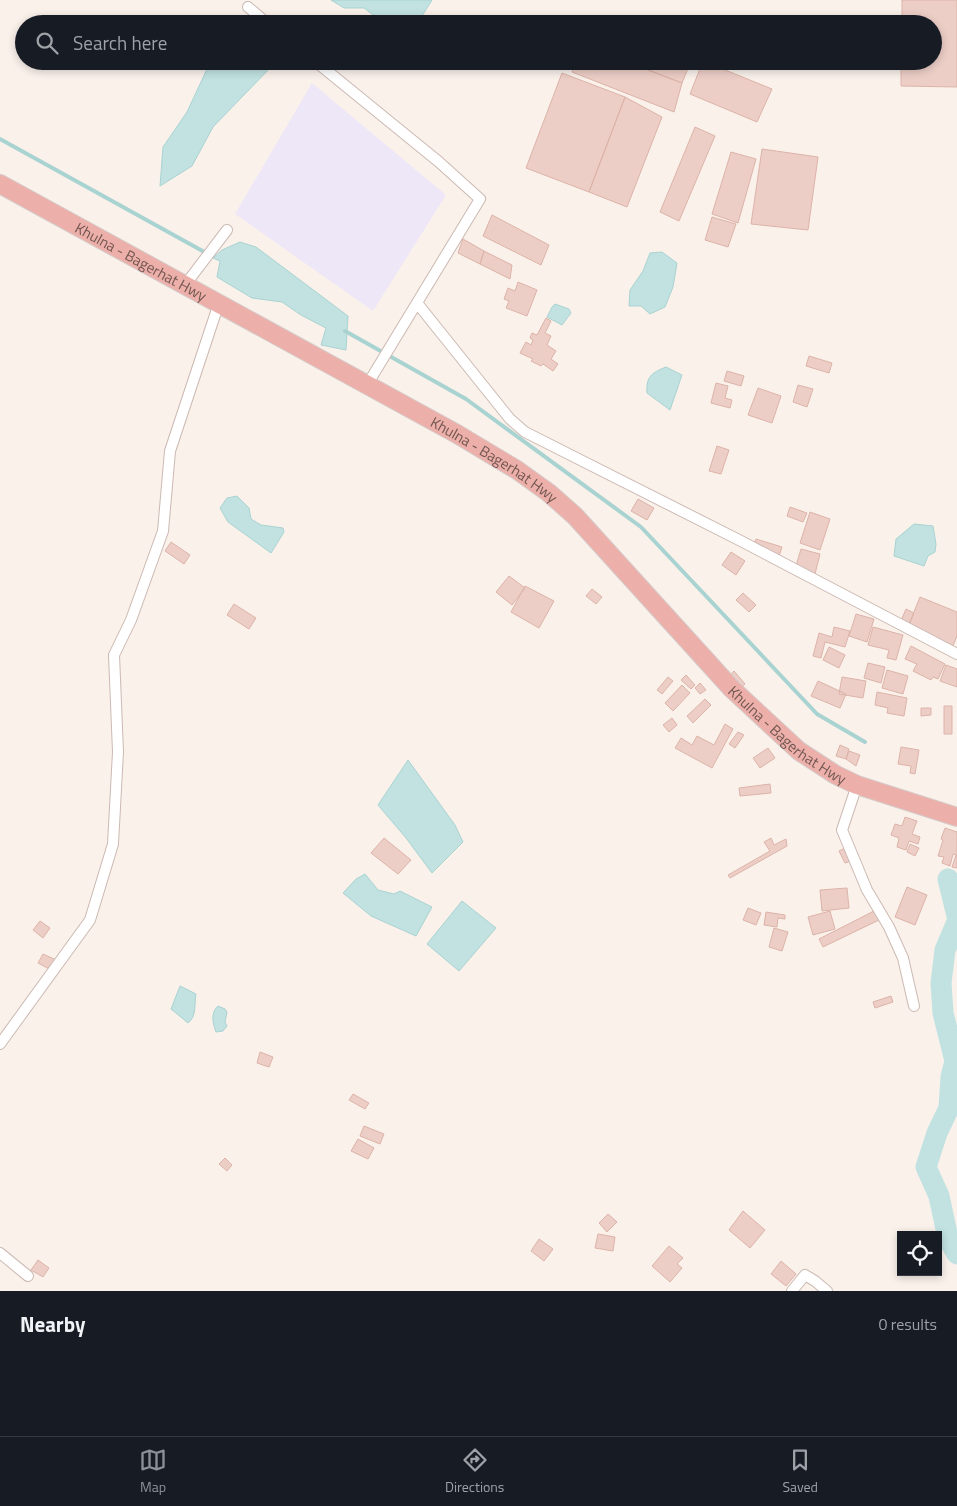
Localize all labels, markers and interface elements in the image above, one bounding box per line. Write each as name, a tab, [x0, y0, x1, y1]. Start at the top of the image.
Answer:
search box	[15, 15, 942, 70]
text: Search here	[73, 28, 167, 57]
icon: search	[33, 29, 61, 57]
street label: Khulna - Bagerhat Hwy	[71, 216, 211, 307]
street label: Khulna - Bagerhat Hwy	[427, 410, 564, 508]
street label: Khulna - Bagerhat Hwy	[723, 680, 850, 790]
map controls	[897, 1231, 942, 1276]
button: locate	[897, 1231, 942, 1276]
text: Nearby	[20, 1308, 85, 1340]
text: 0 results	[878, 1312, 937, 1336]
tab: Map	[139, 1446, 167, 1497]
tab: Directions	[445, 1446, 504, 1497]
tab: Saved	[782, 1446, 818, 1497]

